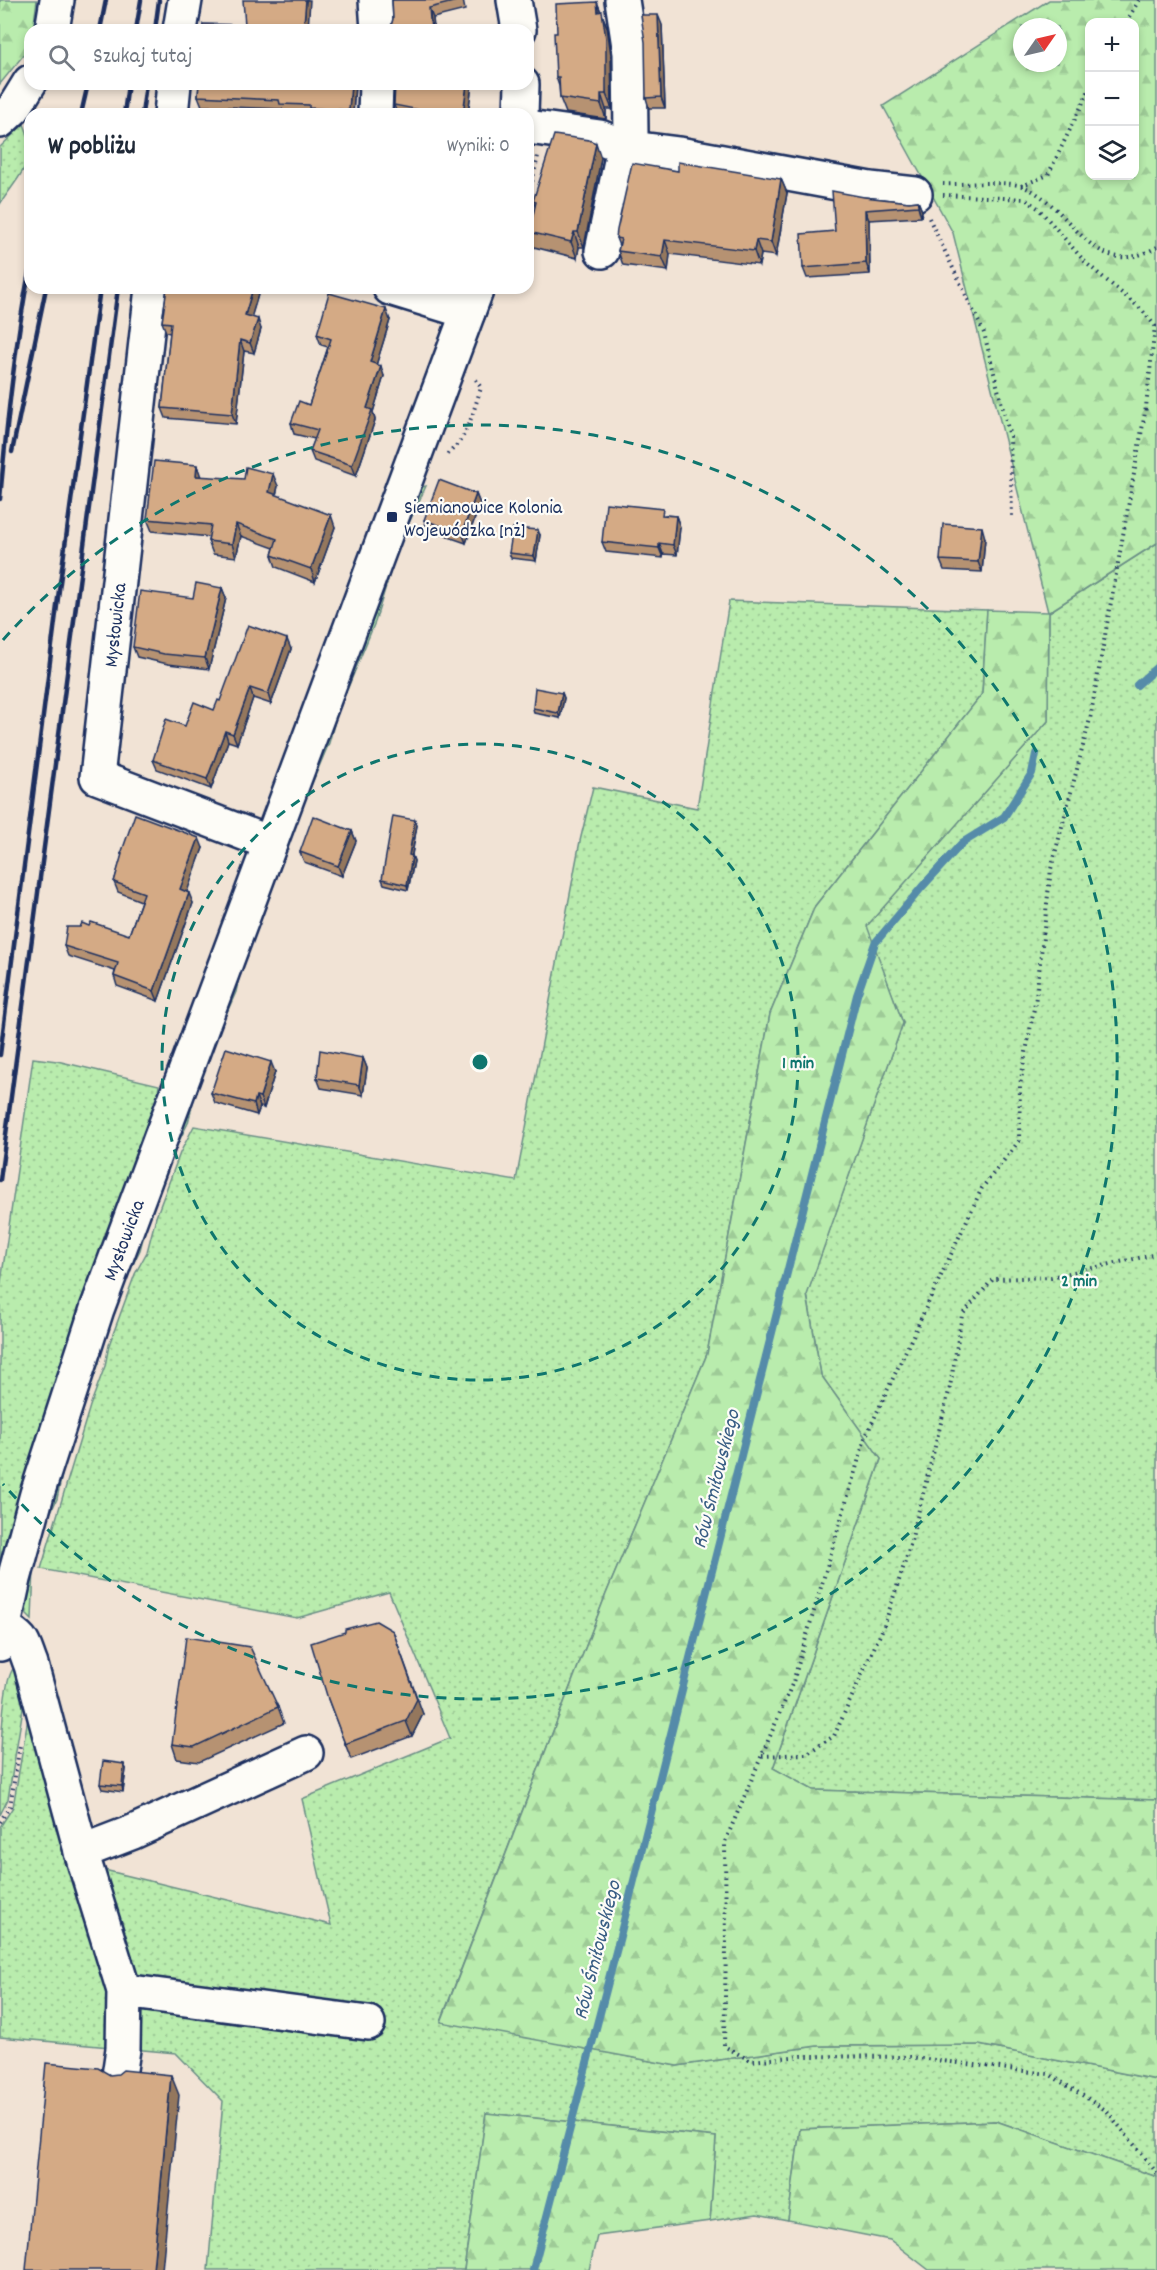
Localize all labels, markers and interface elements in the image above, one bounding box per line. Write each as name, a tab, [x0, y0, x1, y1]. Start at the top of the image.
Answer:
north arrow	[1013, 18, 1067, 72]
map controls	[1085, 18, 1139, 180]
button: +	[1085, 18, 1139, 72]
search box	[24, 24, 534, 90]
icon: search	[45, 41, 78, 74]
text: Szukaj tutaj	[93, 42, 192, 73]
button: −	[1085, 72, 1139, 126]
button: layers	[1085, 126, 1139, 180]
text: W pobliżu	[48, 129, 136, 166]
text: Wyniki: 0	[447, 133, 510, 161]
place label: Siemianowice Kolonia Wojewódzka [nż]	[404, 495, 563, 546]
marker: Siemianowice Kolonia Wojewódzka [nż]	[385, 510, 399, 524]
street label: Mysłowicka	[99, 581, 135, 669]
centre of rings	[470, 1052, 490, 1072]
text: 1 min	[782, 1052, 814, 1077]
street label: Mysłowicka	[98, 1196, 154, 1285]
text: 2 min	[1061, 1270, 1097, 1295]
water label: Rów Śmiłowskiego	[686, 1406, 750, 1552]
water label: Rów Śmiłowskiego	[567, 1877, 631, 2023]

